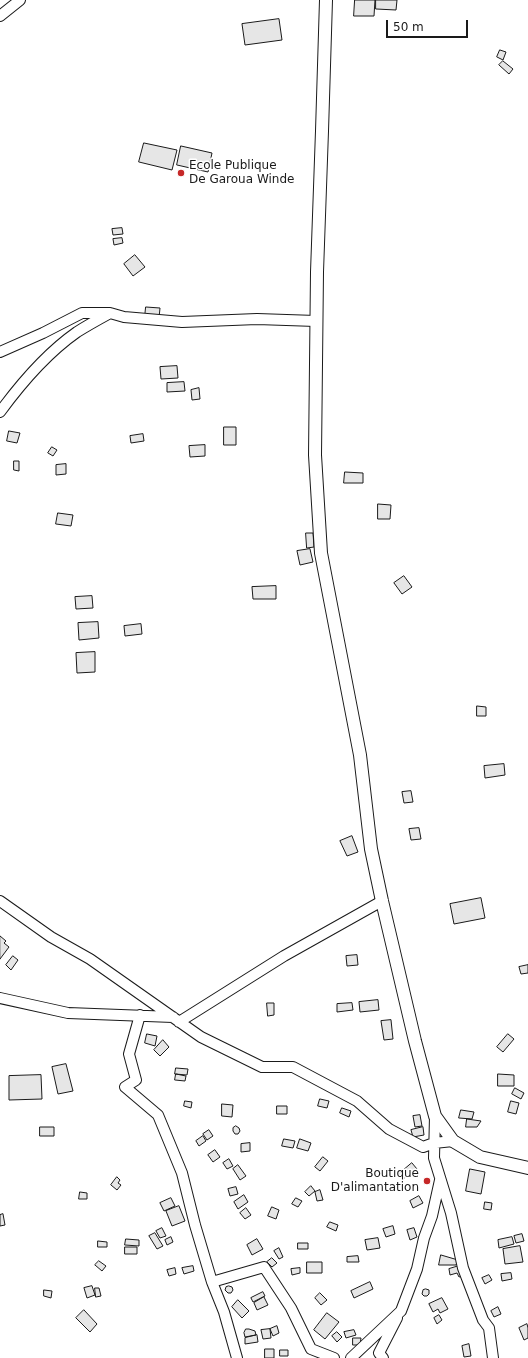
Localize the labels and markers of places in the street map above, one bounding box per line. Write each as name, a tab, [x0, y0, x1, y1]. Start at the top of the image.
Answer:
place label: Ecole Publique De Garoua Winde	[189, 159, 294, 187]
marker: Ecole Publique De Garoua Winde	[176, 168, 186, 178]
place label: Boutique D'alimantation	[331, 1167, 419, 1195]
marker: Boutique D'alimantation	[422, 1176, 432, 1186]

